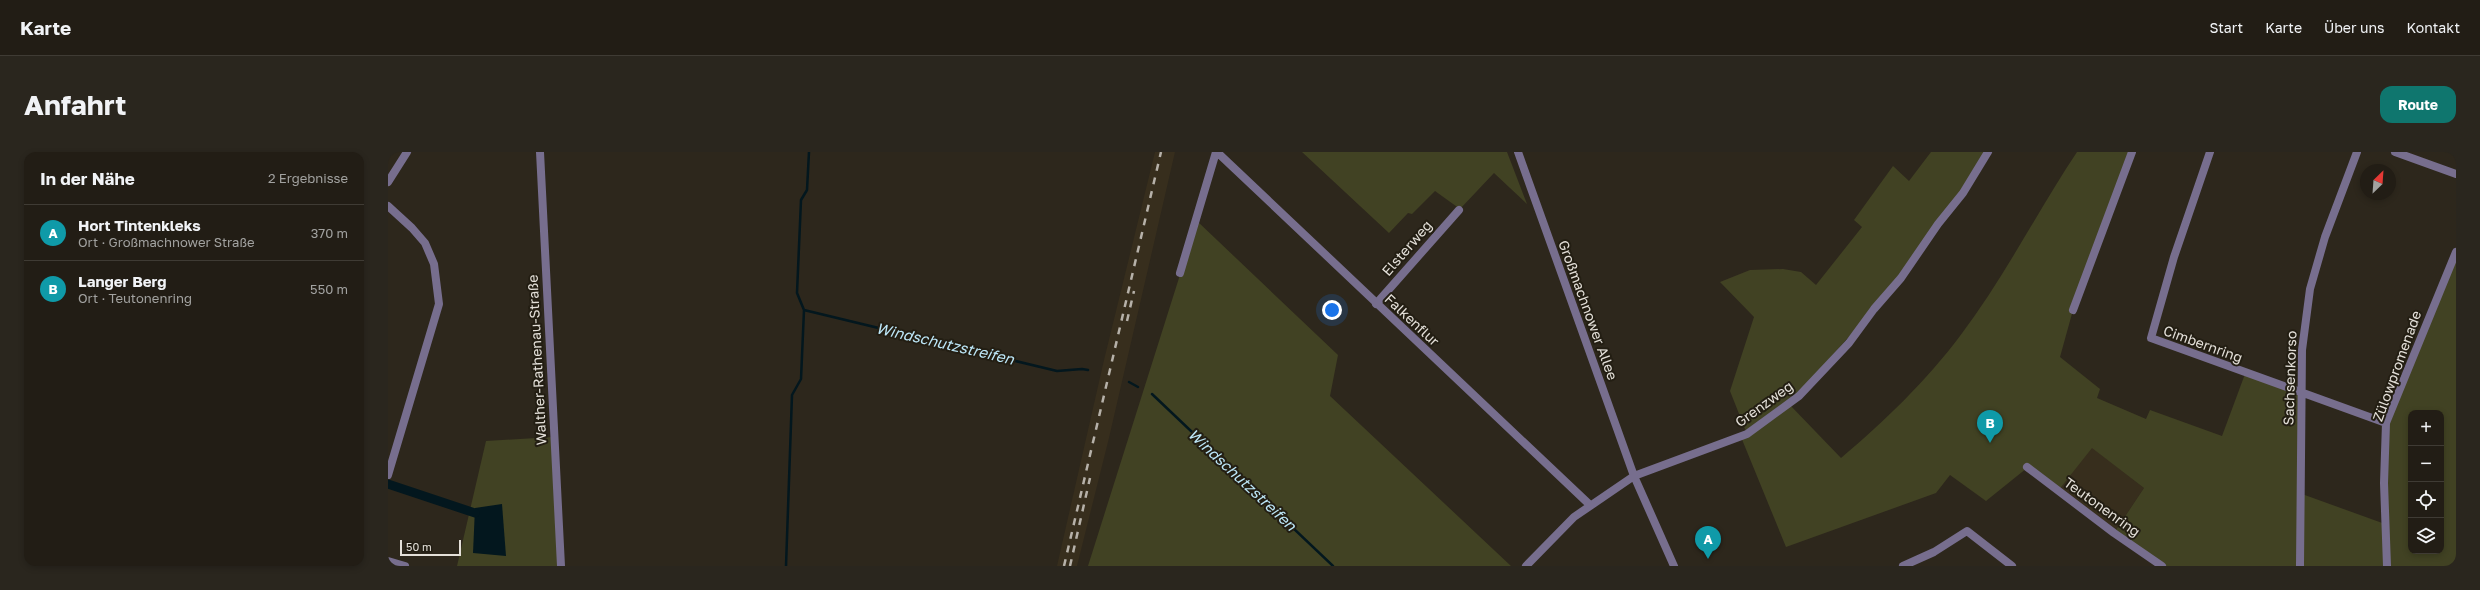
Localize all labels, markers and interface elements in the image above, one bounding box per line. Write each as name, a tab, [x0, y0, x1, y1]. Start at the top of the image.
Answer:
text: Karte	[20, 16, 71, 39]
text: Start	[2210, 19, 2243, 36]
text: Karte	[2265, 19, 2302, 36]
text: Über uns	[2324, 19, 2384, 36]
text: Kontakt	[2406, 19, 2460, 36]
button: Route	[2380, 86, 2456, 123]
text: Anfahrt	[24, 88, 126, 121]
north arrow	[2360, 164, 2396, 200]
text: In der Nähe	[40, 168, 135, 189]
text: 2 Ergebnisse	[268, 170, 348, 186]
text: Hort Tintenkleks	[78, 216, 201, 234]
street label: Elsterweg	[1378, 216, 1435, 279]
text: A	[48, 225, 58, 241]
text: 370 m	[311, 225, 348, 241]
text: Ort · Großmachnower Straße	[78, 234, 254, 250]
street label: Großmachnower Allee	[1555, 238, 1622, 382]
text: Langer Berg	[78, 272, 166, 290]
street label: Walther-Rathenau-Straße	[524, 274, 549, 446]
text: B	[48, 281, 58, 297]
text: 550 m	[310, 281, 348, 297]
text: Ort · Teutonenring	[78, 290, 192, 306]
street label: Falkenflur	[1382, 290, 1444, 350]
your location	[1322, 300, 1342, 320]
street label: Zülowpromenade	[2369, 308, 2424, 424]
water label: Windschutzstreifen	[875, 318, 1017, 368]
street label: Cimbernring	[2161, 321, 2245, 366]
street label: Sachsenkorso	[2279, 330, 2300, 426]
street label: Grenzweg	[1732, 377, 1796, 430]
pin: B	[1977, 410, 2003, 443]
map controls	[2408, 410, 2444, 554]
button: +	[2408, 410, 2444, 446]
water label: Windschutzstreifen	[1185, 425, 1301, 534]
button: −	[2408, 446, 2444, 482]
street label: Teutonenring	[2061, 473, 2144, 540]
button: locate	[2408, 482, 2444, 518]
button: layers	[2408, 518, 2444, 554]
pin: A	[1695, 526, 1721, 559]
scale bar	[400, 538, 461, 557]
text: 50 m	[406, 540, 432, 553]

